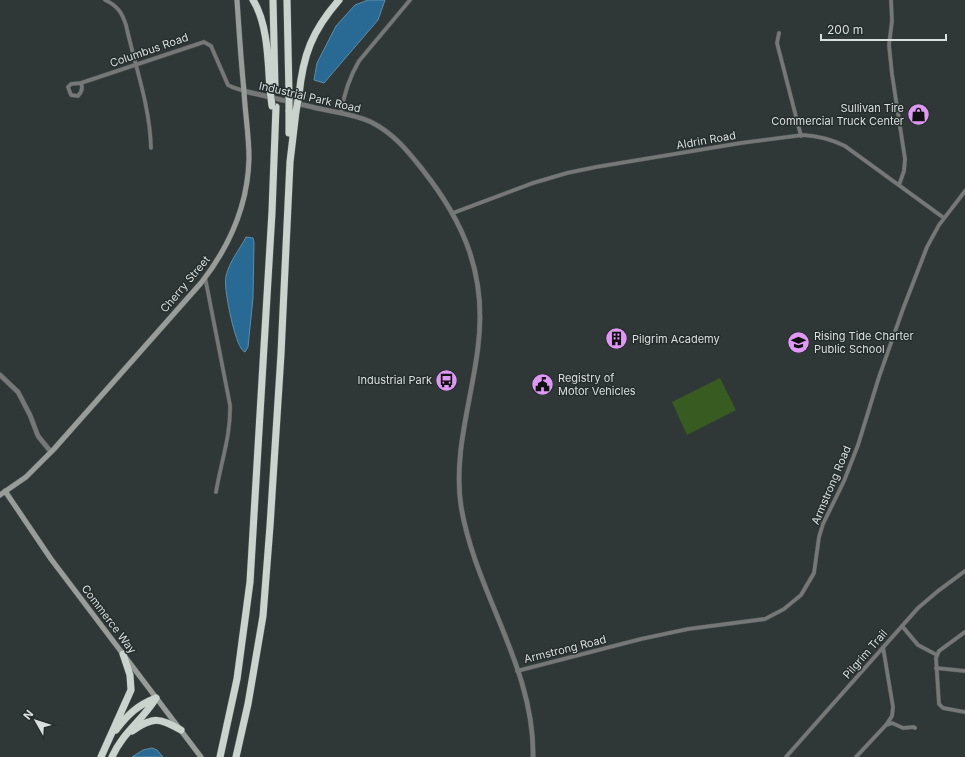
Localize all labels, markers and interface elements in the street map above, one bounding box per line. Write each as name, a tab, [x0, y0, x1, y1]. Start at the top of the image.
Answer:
scale bar	[821, 16, 946, 42]
text: 200 m	[827, 22, 863, 37]
street label: Columbus Road	[108, 30, 190, 70]
street label: Industrial Park Road	[258, 78, 362, 116]
place label: Sullivan Tire Commercial Truck Center	[771, 101, 904, 128]
shop icon: Sullivan Tire Commercial Truck Center	[906, 101, 932, 127]
street label: Aldrin Road	[675, 128, 737, 152]
street label: Cherry Street	[157, 252, 213, 315]
building icon: Pilgrim Academy	[603, 326, 629, 352]
school or university icon: Rising Tide Charter Public School	[785, 329, 811, 355]
place label: Rising Tide Charter Public School	[814, 329, 914, 356]
place label: Pilgrim Academy	[632, 332, 720, 346]
bus stop icon: Industrial Park	[434, 367, 460, 393]
public building icon: Registry of Motor Vehicles	[529, 371, 555, 397]
place label: Registry of Motor Vehicles	[558, 371, 636, 398]
place label: Industrial Park	[357, 373, 432, 387]
street label: Armstrong Road	[808, 443, 854, 527]
street label: Commerce Way	[79, 582, 139, 656]
street label: Pilgrim Trail	[840, 626, 890, 682]
street label: Armstrong Road	[522, 632, 608, 666]
north arrow	[16, 701, 56, 741]
text: N	[20, 707, 36, 722]

